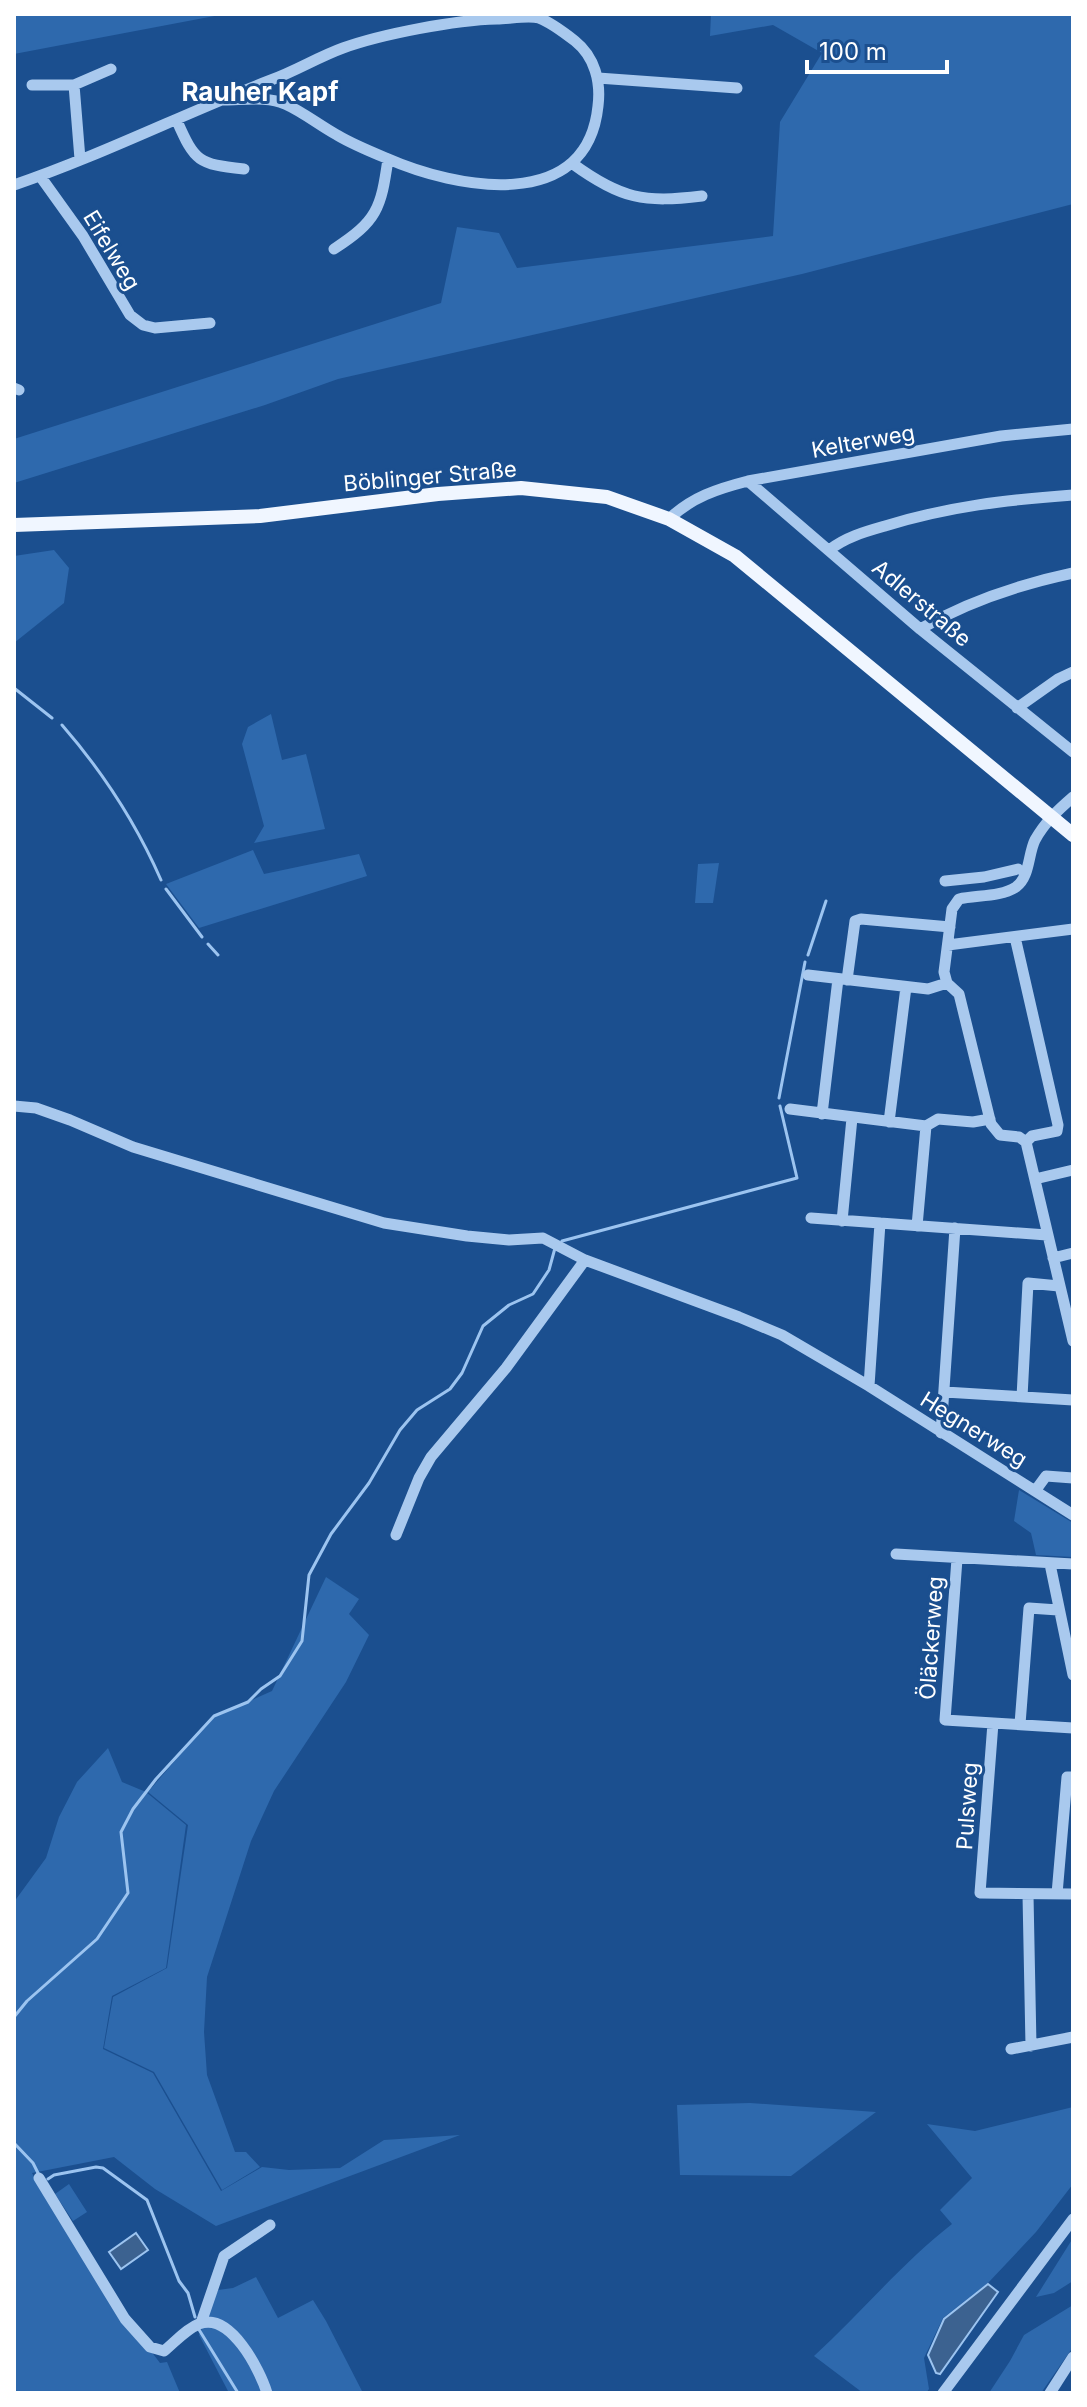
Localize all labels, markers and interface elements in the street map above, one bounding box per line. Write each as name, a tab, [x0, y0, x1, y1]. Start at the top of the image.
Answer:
scale bar	[807, 24, 947, 74]
text: 100 m	[819, 37, 887, 66]
district label: Rauher Kapf	[181, 76, 339, 107]
street label: Eifelweg	[78, 206, 146, 294]
street label: Kelterweg	[809, 419, 917, 463]
street label: Böblinger Straße	[342, 455, 518, 497]
street label: Adlerstraße	[867, 554, 977, 652]
street label: Hegnerweg	[916, 1386, 1032, 1472]
street label: Öläckerweg	[914, 1575, 948, 1701]
street label: Pulsweg	[951, 1761, 983, 1851]

